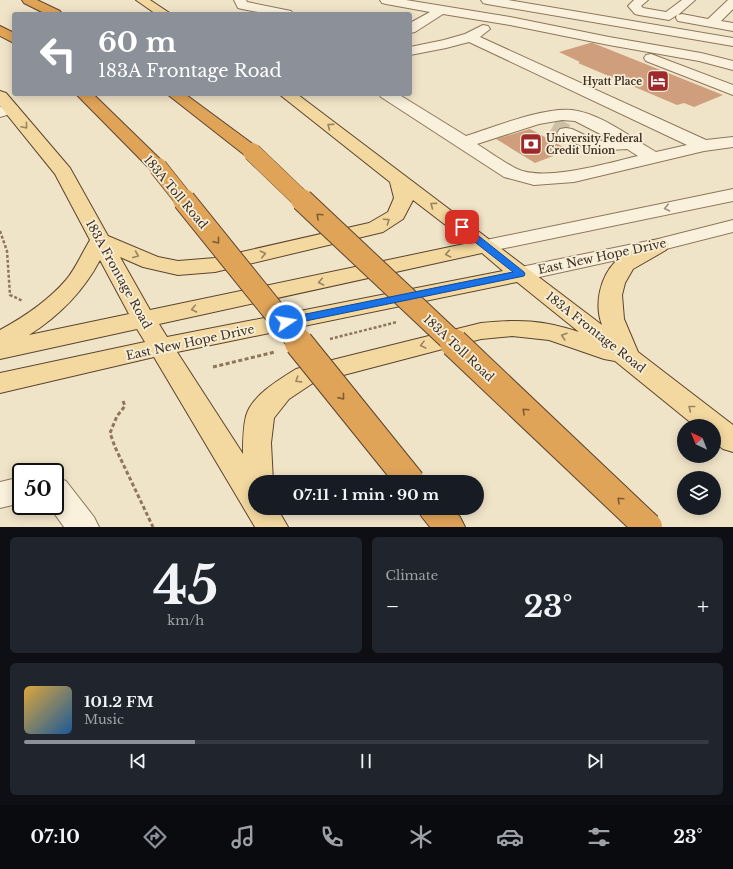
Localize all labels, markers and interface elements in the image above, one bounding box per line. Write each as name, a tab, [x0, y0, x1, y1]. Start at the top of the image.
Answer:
text: 60 m	[98, 25, 176, 60]
icon: left	[32, 28, 84, 80]
text: 183A Frontage Road	[98, 60, 282, 82]
hotel icon: Hyatt Place	[645, 68, 671, 94]
place label: Hyatt Place	[583, 75, 642, 88]
one-way arrow	[20, 121, 27, 129]
one-way arrow	[327, 124, 334, 131]
bank icon: University Federal Credit Union	[518, 131, 544, 157]
place label: University Federal Credit Union	[546, 132, 643, 157]
street label: 183A Toll Road	[141, 152, 211, 232]
one-way arrow	[431, 203, 438, 210]
one-way arrow	[664, 204, 671, 212]
pin	[445, 210, 479, 244]
one-way arrow	[316, 213, 324, 220]
icon: arrive	[451, 216, 473, 238]
street label: 183A Frontage Road	[83, 217, 155, 331]
one-way arrow	[383, 219, 390, 226]
street label: East New Hope Drive	[537, 235, 668, 277]
one-way arrow	[213, 237, 220, 244]
one-way arrow	[445, 250, 451, 258]
one-way arrow	[132, 251, 139, 259]
one-way arrow	[260, 251, 266, 259]
one-way arrow	[318, 277, 324, 285]
street label: 183A Frontage Road	[543, 288, 649, 376]
position arrow	[265, 301, 307, 343]
one-way arrow	[191, 305, 197, 313]
street label: 183A Toll Road	[421, 311, 497, 385]
street label: East New Hope Drive	[125, 321, 256, 363]
one-way arrow	[561, 333, 568, 341]
one-way arrow	[420, 341, 426, 349]
one-way arrow	[295, 375, 302, 383]
one-way arrow	[338, 393, 345, 400]
one-way arrow	[689, 406, 696, 413]
one-way arrow	[522, 408, 530, 416]
north arrow	[677, 419, 721, 463]
map controls	[677, 419, 721, 515]
speed limit sign: 50	[12, 463, 64, 515]
button: layers	[677, 471, 721, 515]
text: 07:11 · 1 min · 90 m	[293, 485, 439, 504]
one-way arrow	[617, 497, 625, 505]
text: 45	[153, 554, 218, 618]
text: Climate	[386, 567, 438, 584]
text: 23°	[524, 588, 573, 625]
text: −	[386, 593, 399, 620]
text: +	[697, 593, 709, 620]
text: km/h	[167, 612, 204, 629]
text: 101.2 FM	[84, 692, 154, 711]
text: Music	[84, 711, 124, 728]
icon: previous	[127, 750, 149, 772]
icon: pause	[355, 750, 377, 772]
icon: next	[584, 750, 606, 772]
icon: directions	[141, 823, 169, 851]
icon: music	[229, 823, 257, 851]
icon: phone	[318, 823, 346, 851]
icon: climate	[407, 823, 435, 851]
icon: car	[496, 823, 524, 851]
icon: filters	[585, 823, 613, 851]
text: 07:10	[30, 826, 80, 848]
text: 23°	[673, 826, 703, 848]

